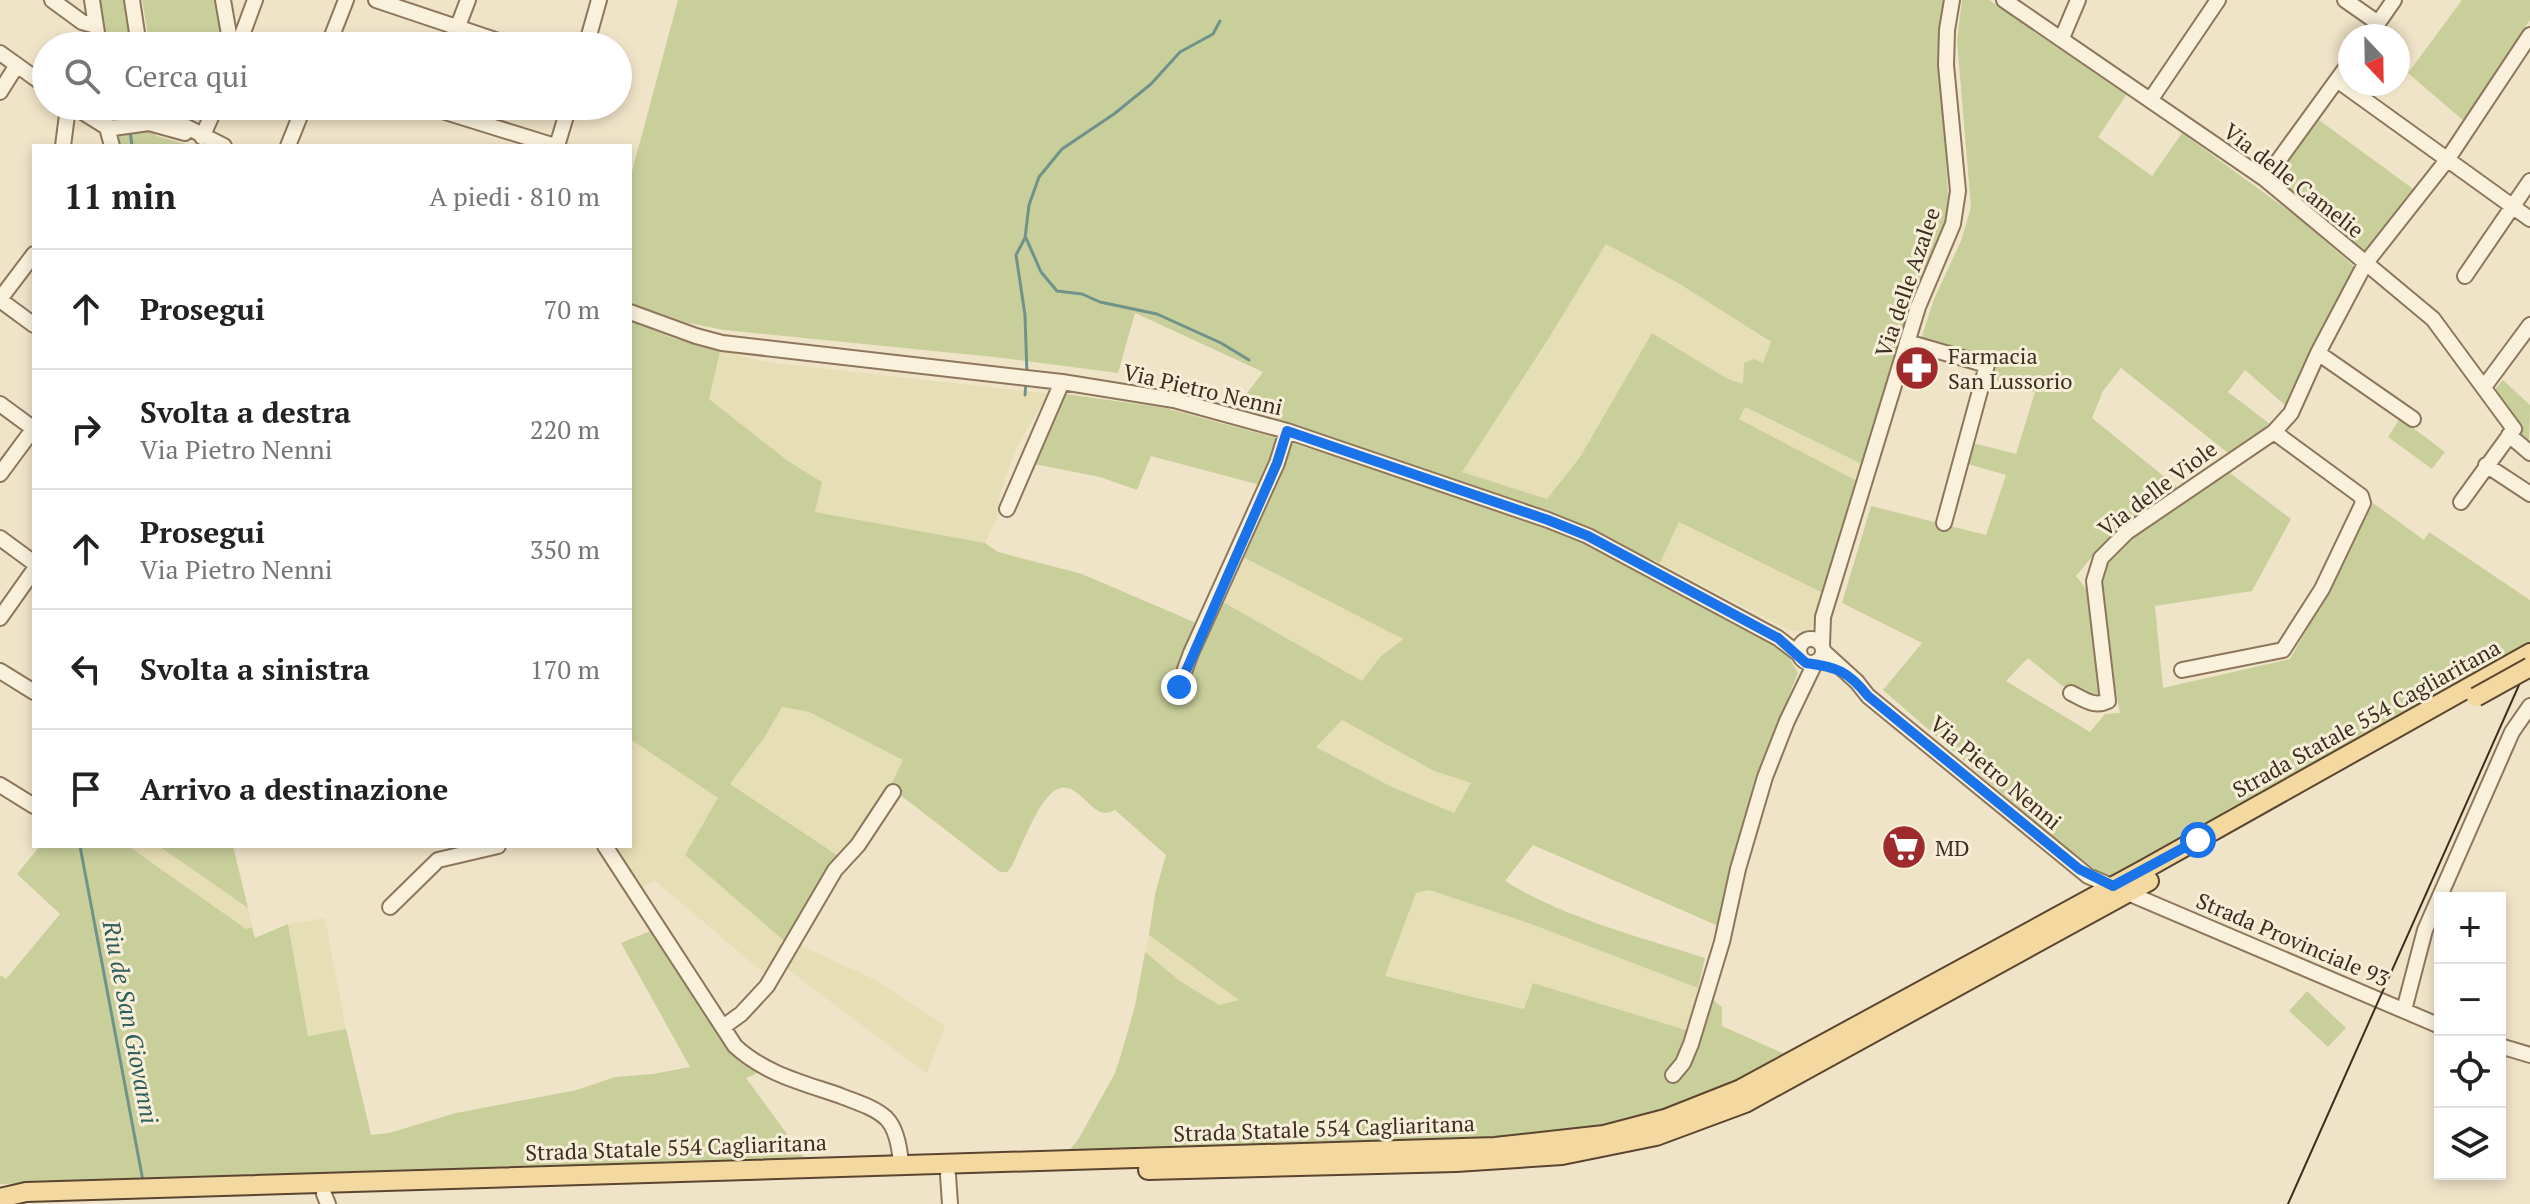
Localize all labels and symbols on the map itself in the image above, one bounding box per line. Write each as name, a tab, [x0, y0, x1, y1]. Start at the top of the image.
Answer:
north arrow	[2338, 24, 2410, 96]
street label: Via delle Camelie	[2218, 116, 2370, 244]
street label: Via delle Azalee	[1868, 203, 1946, 361]
place label: Farmacia San Lussorio	[1948, 341, 2072, 395]
pharmacy icon: Farmacia San Lussorio	[1893, 344, 1941, 392]
street label: Via Pietro Nenni	[1120, 357, 1286, 421]
street label: Via delle Viole	[2092, 434, 2222, 542]
street label: Strada Statale 554 Cagliaritana	[2227, 632, 2505, 804]
route end	[1161, 669, 1197, 705]
street label: Via Pietro Nenni	[1924, 709, 2068, 835]
route start	[2180, 822, 2216, 858]
supermarket icon: MD	[1880, 823, 1928, 871]
place label: MD	[1935, 833, 1970, 862]
street label: Strada Provinciale 93	[2192, 885, 2394, 993]
water label: Riu de San Giovanni	[95, 917, 166, 1127]
street label: Strada Statale 554 Cagliaritana	[1173, 1108, 1475, 1148]
street label: Strada Statale 554 Cagliaritana	[525, 1127, 827, 1167]

